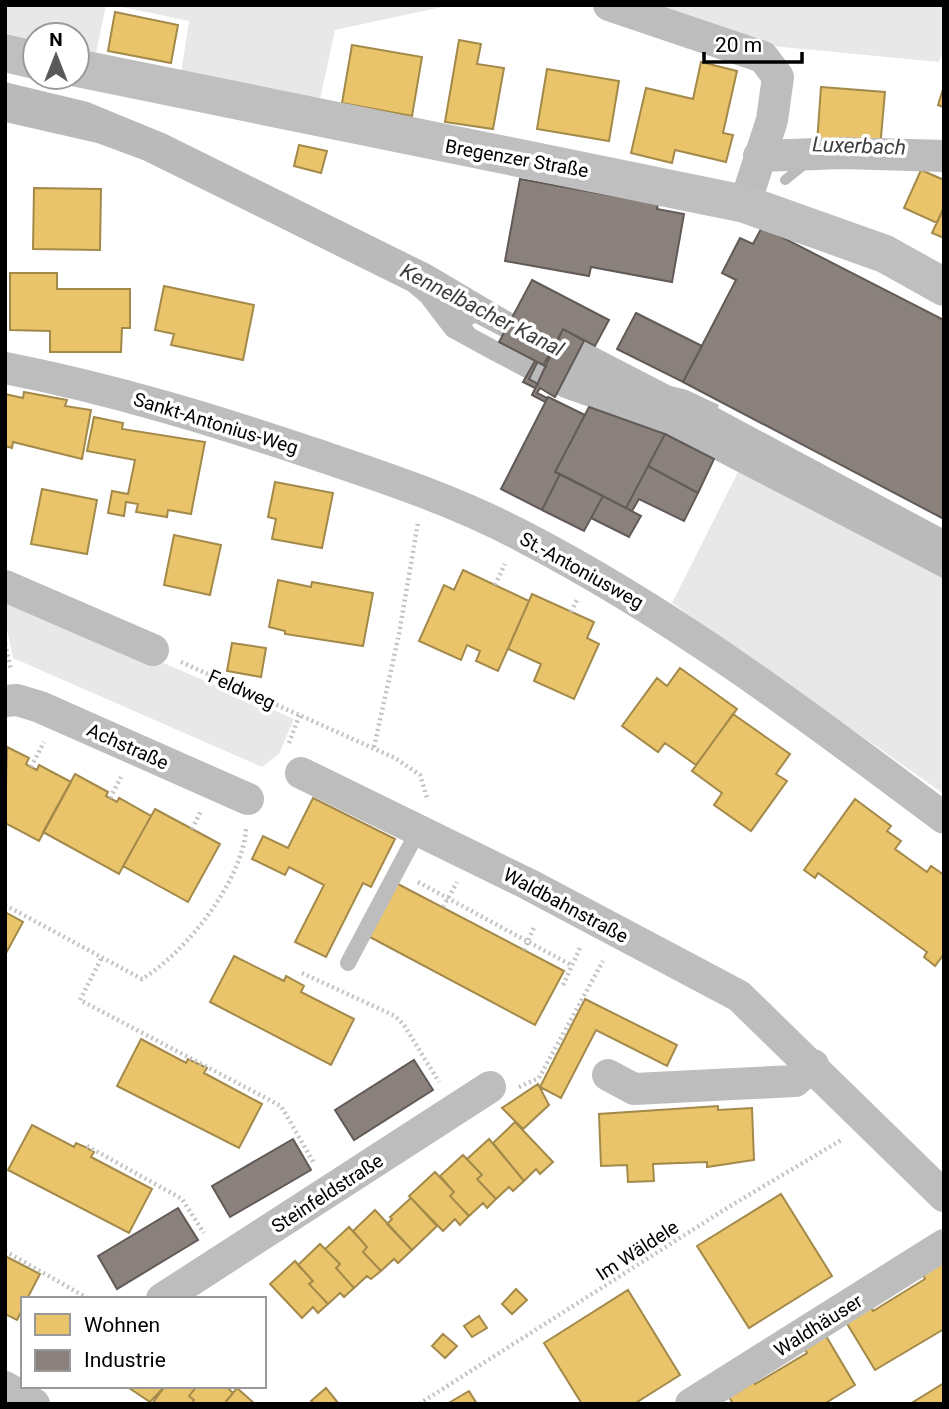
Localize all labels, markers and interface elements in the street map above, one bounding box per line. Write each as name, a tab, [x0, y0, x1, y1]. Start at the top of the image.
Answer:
north arrow	[21, 21, 91, 91]
scale bar	[704, 21, 802, 65]
text: N	[49, 28, 63, 51]
text: 20 m	[715, 33, 762, 57]
water label: Luxerbach	[812, 132, 906, 160]
street label: Bregenzer Straße	[443, 135, 590, 182]
water label: Kennelbacher Kanal	[396, 258, 569, 362]
street label: Sankt-Antonius-Weg	[131, 387, 301, 459]
street label: St.-Antoniusweg	[516, 527, 648, 614]
street label: Feldweg	[205, 665, 279, 714]
street label: Achstraße	[84, 718, 172, 775]
street label: Waldbahnstraße	[499, 863, 632, 948]
street label: Steinfeldstraße	[267, 1149, 387, 1238]
street label: Im Wäldele	[592, 1215, 683, 1286]
street label: Waldhäuser	[770, 1289, 867, 1362]
legend	[21, 1297, 266, 1388]
text: Wohnen	[84, 1313, 160, 1337]
text: Industrie	[84, 1348, 166, 1372]

